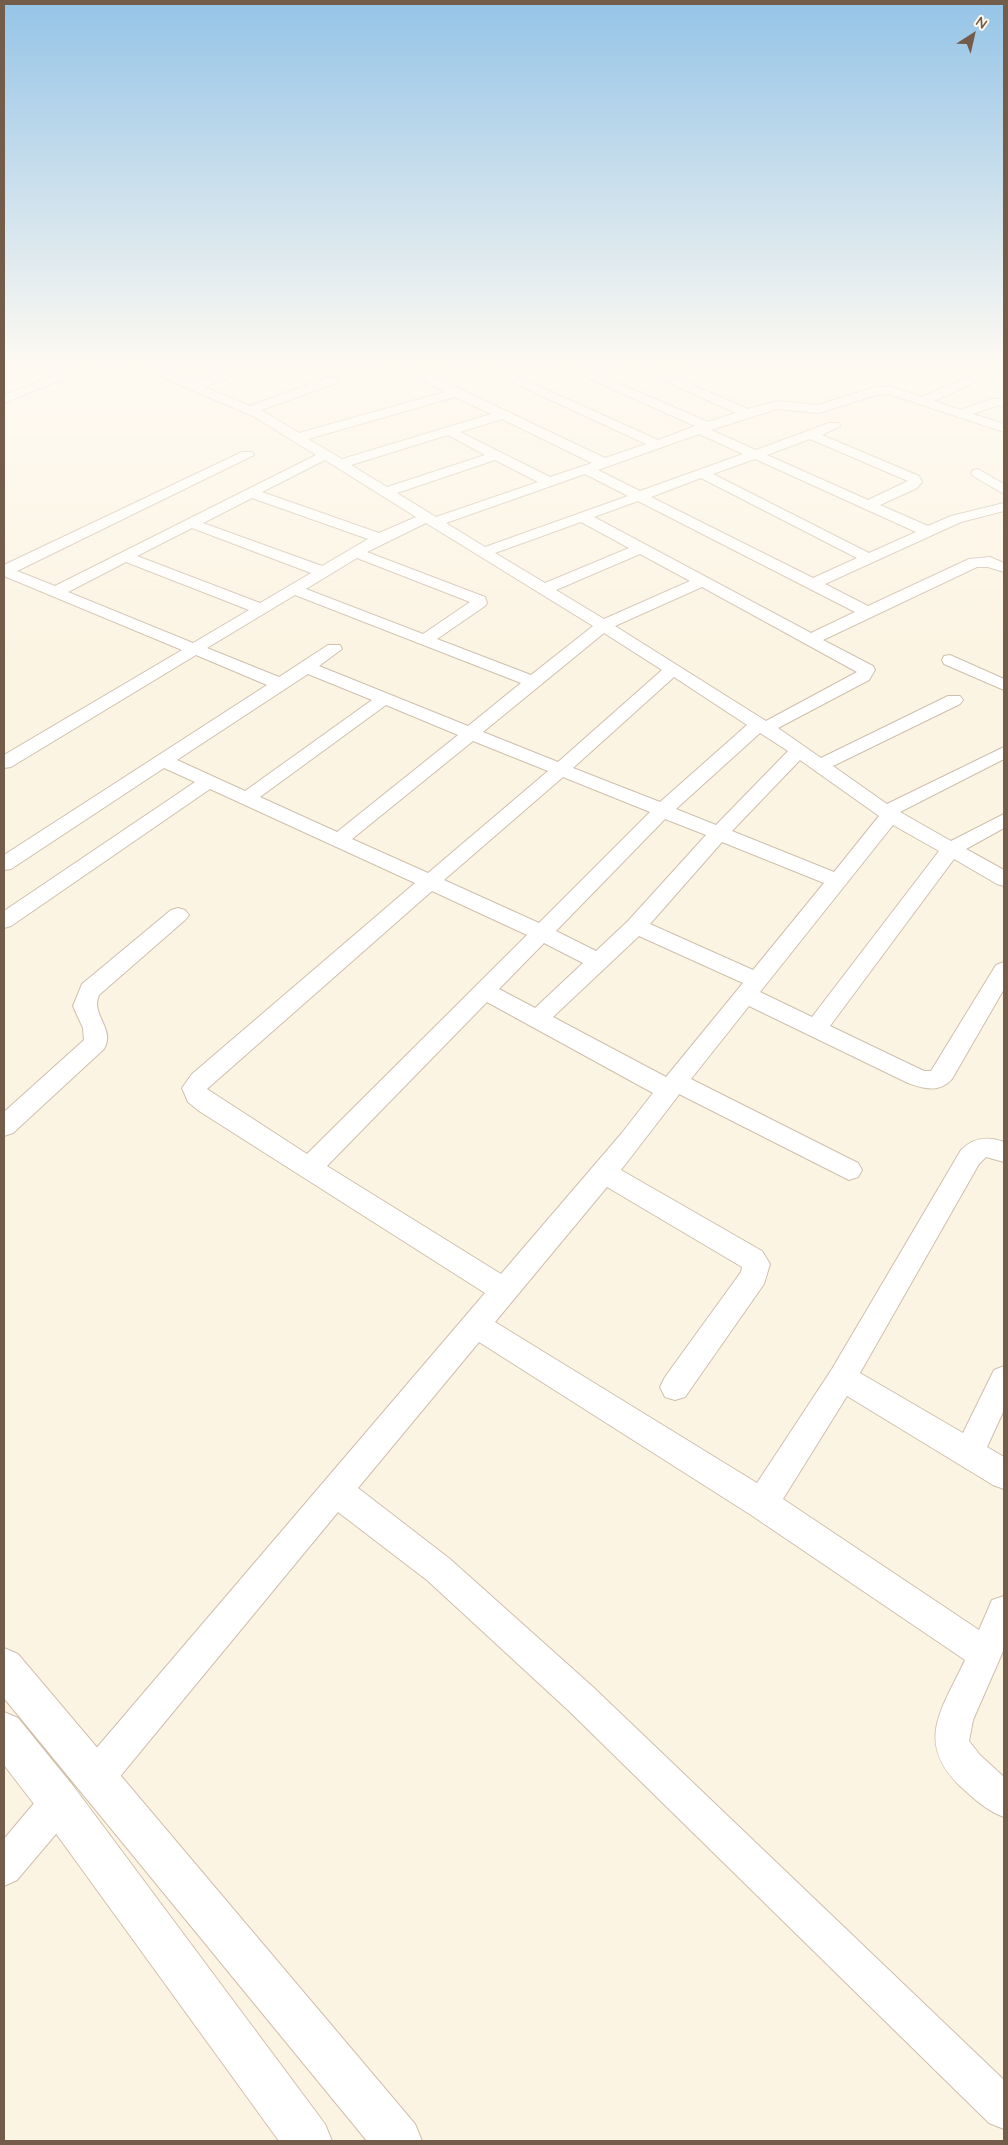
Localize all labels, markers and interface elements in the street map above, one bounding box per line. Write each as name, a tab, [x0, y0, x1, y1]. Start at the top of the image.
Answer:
north arrow	[948, 10, 998, 60]
text: N	[972, 12, 991, 33]

